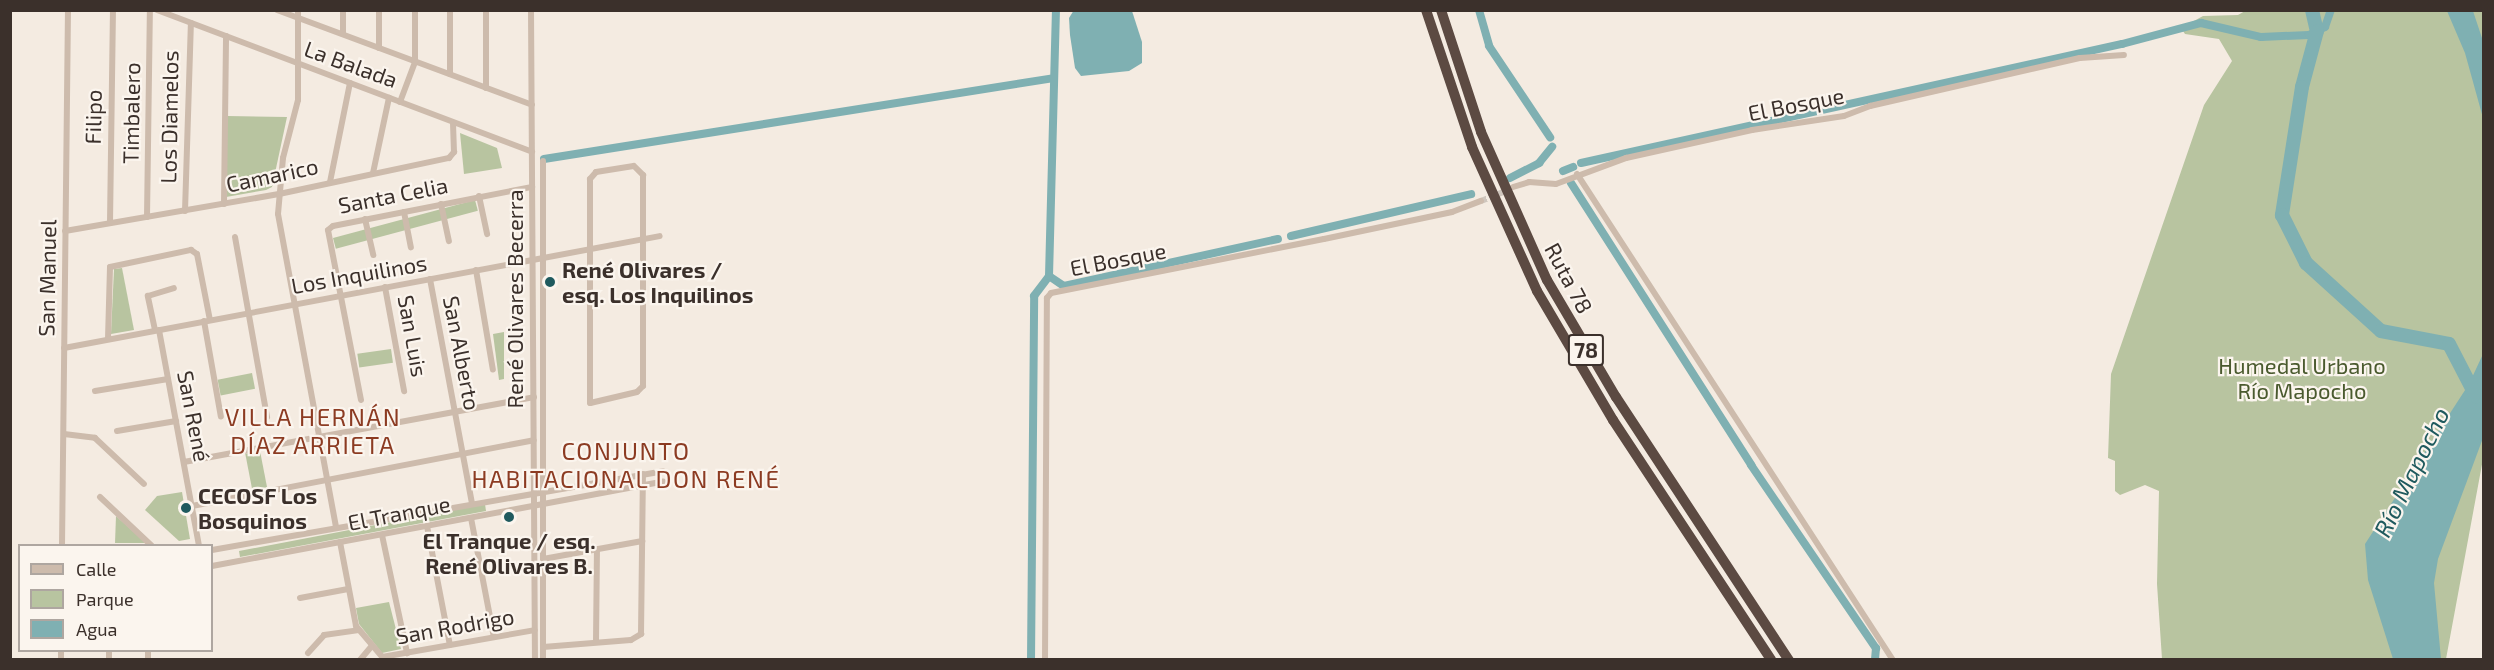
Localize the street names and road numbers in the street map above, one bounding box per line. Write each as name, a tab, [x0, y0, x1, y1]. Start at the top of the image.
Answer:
street label: La Balada	[301, 35, 401, 93]
street label: Los Diamelos	[155, 50, 183, 184]
street label: Timbalero	[117, 62, 145, 164]
street label: El Bosque	[1745, 82, 1847, 126]
street label: Filipo	[79, 89, 107, 145]
street label: Camarico	[224, 152, 320, 198]
street label: Santa Celia	[336, 171, 450, 219]
street label: René Olivares Becerra	[502, 189, 528, 409]
street label: San Manuel	[33, 219, 61, 337]
street label: El Bosque	[1067, 237, 1169, 281]
street label: Ruta 78	[1539, 238, 1599, 318]
street label: Los Inquilinos	[289, 249, 429, 299]
street label: San Luis	[393, 293, 433, 379]
street label: San Alberto	[438, 293, 486, 413]
road number: 78	[1566, 332, 1606, 368]
street label: San René	[172, 368, 216, 464]
street label: El Tranque	[345, 490, 453, 536]
street label: San Rodrigo	[394, 603, 516, 649]

